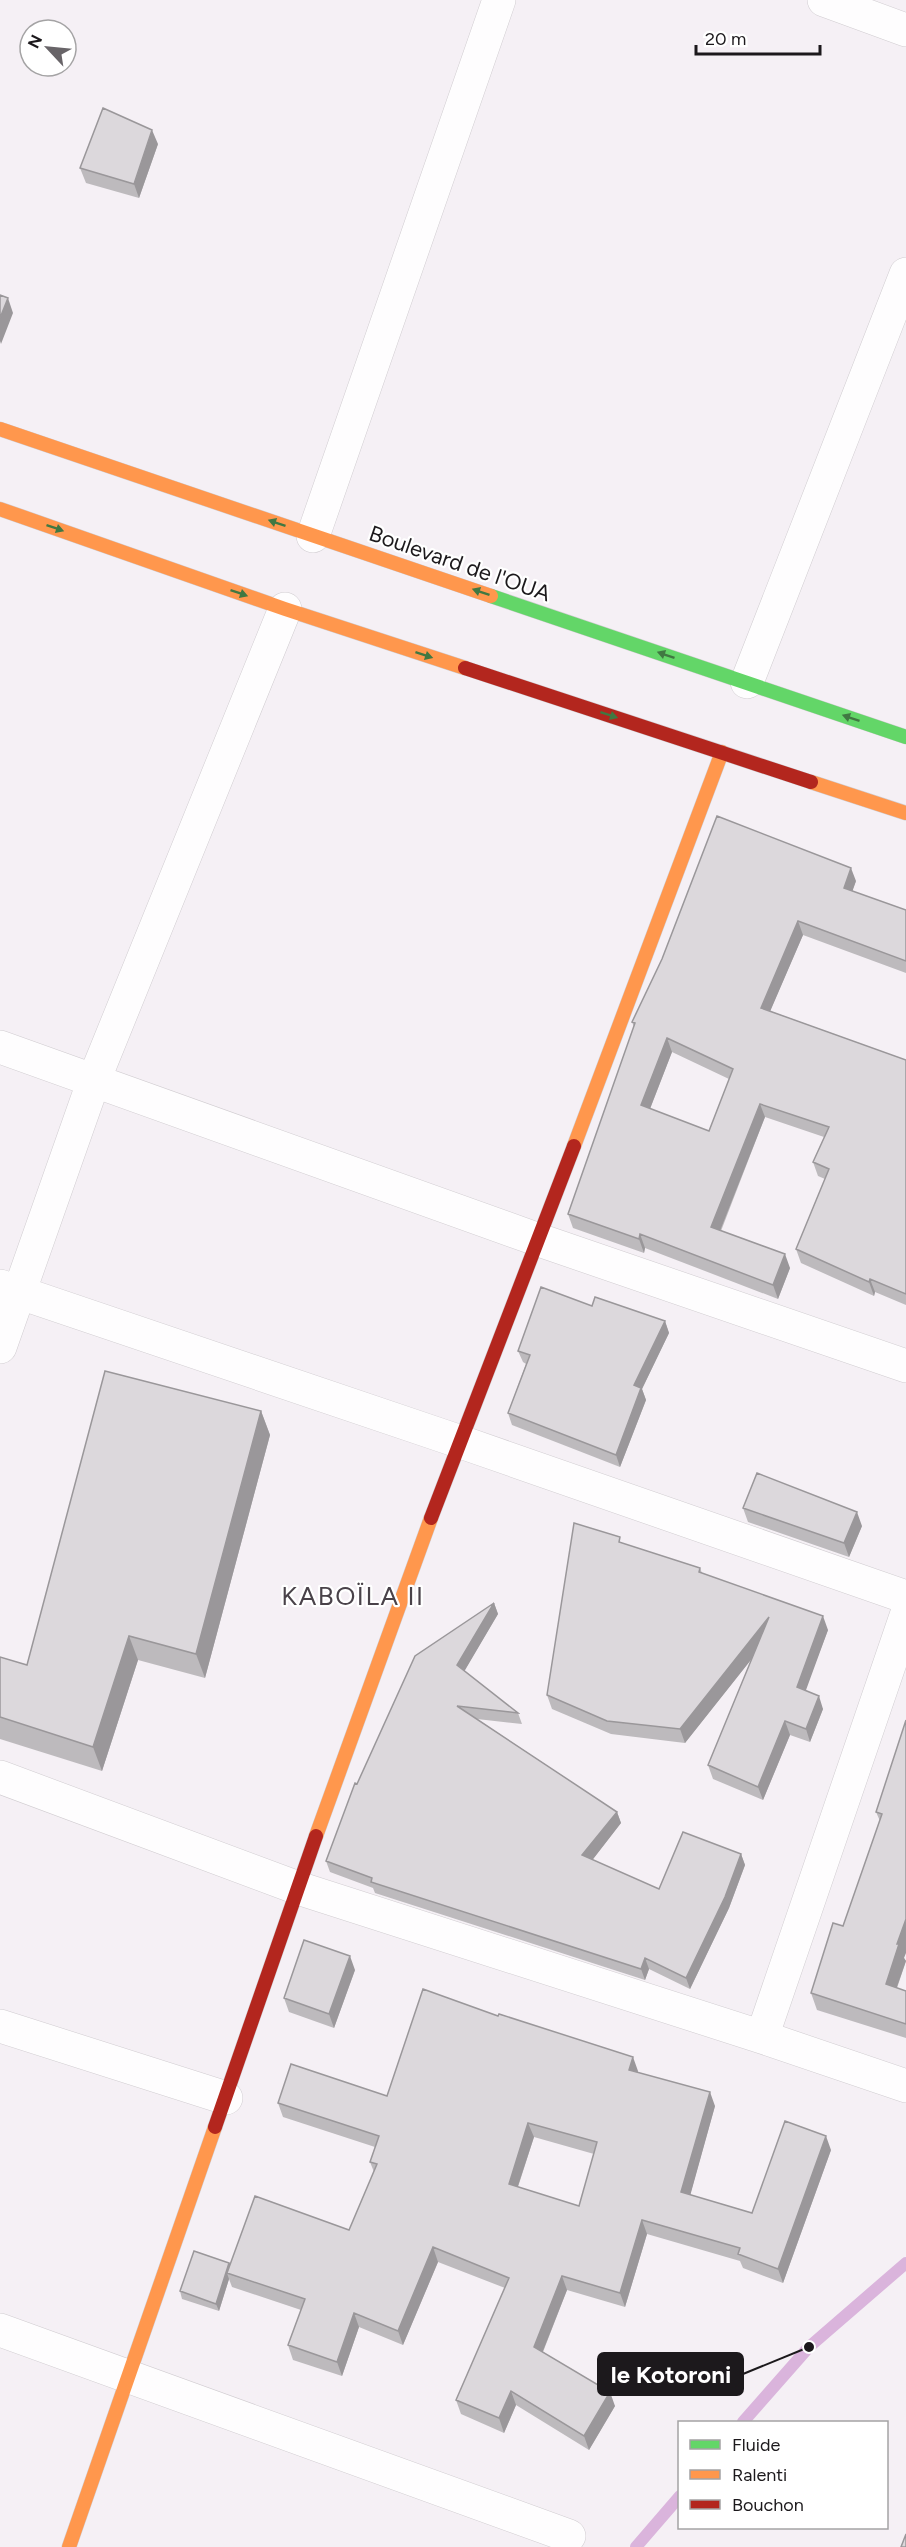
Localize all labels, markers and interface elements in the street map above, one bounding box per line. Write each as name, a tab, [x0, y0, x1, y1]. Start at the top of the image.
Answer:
north arrow	[18, 18, 78, 78]
scale bar	[696, 18, 820, 56]
text: 20 m	[705, 28, 746, 50]
text: N	[24, 32, 46, 51]
one-way arrow	[268, 518, 286, 528]
street label: Boulevard de l'OUA	[365, 520, 554, 607]
one-way arrow	[46, 524, 64, 534]
one-way arrow	[472, 587, 490, 597]
one-way arrow	[230, 588, 248, 598]
one-way arrow	[657, 649, 675, 659]
one-way arrow	[415, 650, 433, 660]
one-way arrow	[600, 711, 618, 721]
one-way arrow	[842, 712, 860, 722]
district label: KABOÏLA II	[281, 1580, 425, 1612]
callout: le Kotoroni	[598, 2353, 743, 2395]
text: le Kotoroni	[611, 2360, 731, 2389]
legend	[678, 2421, 888, 2529]
text: Fluide	[732, 2434, 781, 2456]
text: Ralenti	[732, 2464, 787, 2486]
text: Bouchon	[732, 2494, 804, 2516]

